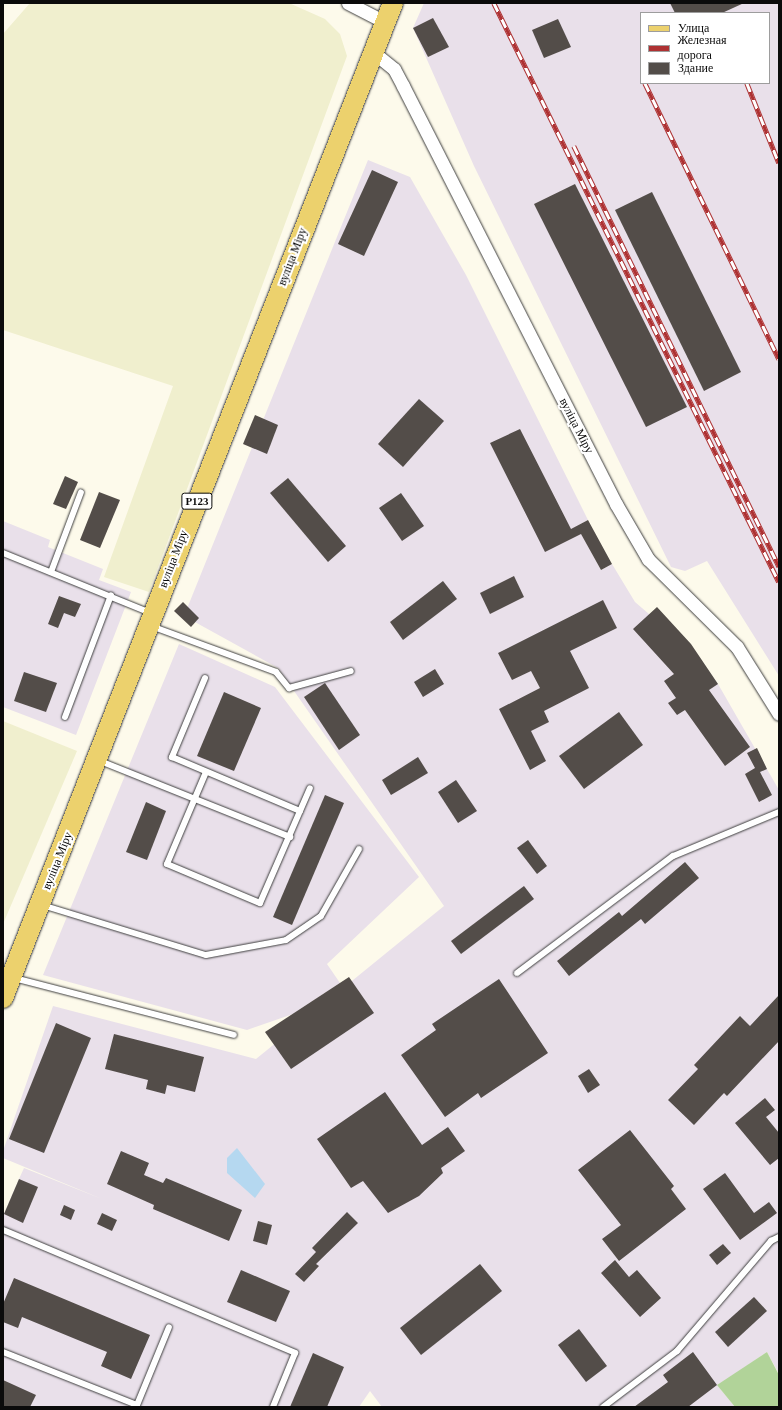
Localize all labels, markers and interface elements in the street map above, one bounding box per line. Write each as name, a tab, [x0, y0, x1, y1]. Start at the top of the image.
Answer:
legend	[640, 12, 770, 84]
text: Улица	[678, 21, 709, 35]
text: Железная дорога	[678, 33, 727, 62]
text: Здание	[678, 61, 713, 75]
street label: вуліца Міру	[275, 226, 311, 288]
street label: вуліца Міру	[556, 396, 596, 456]
road number: Р123	[181, 492, 213, 510]
street label: вуліца Міру	[156, 528, 192, 590]
street label: вуліца Міру	[40, 830, 76, 892]

